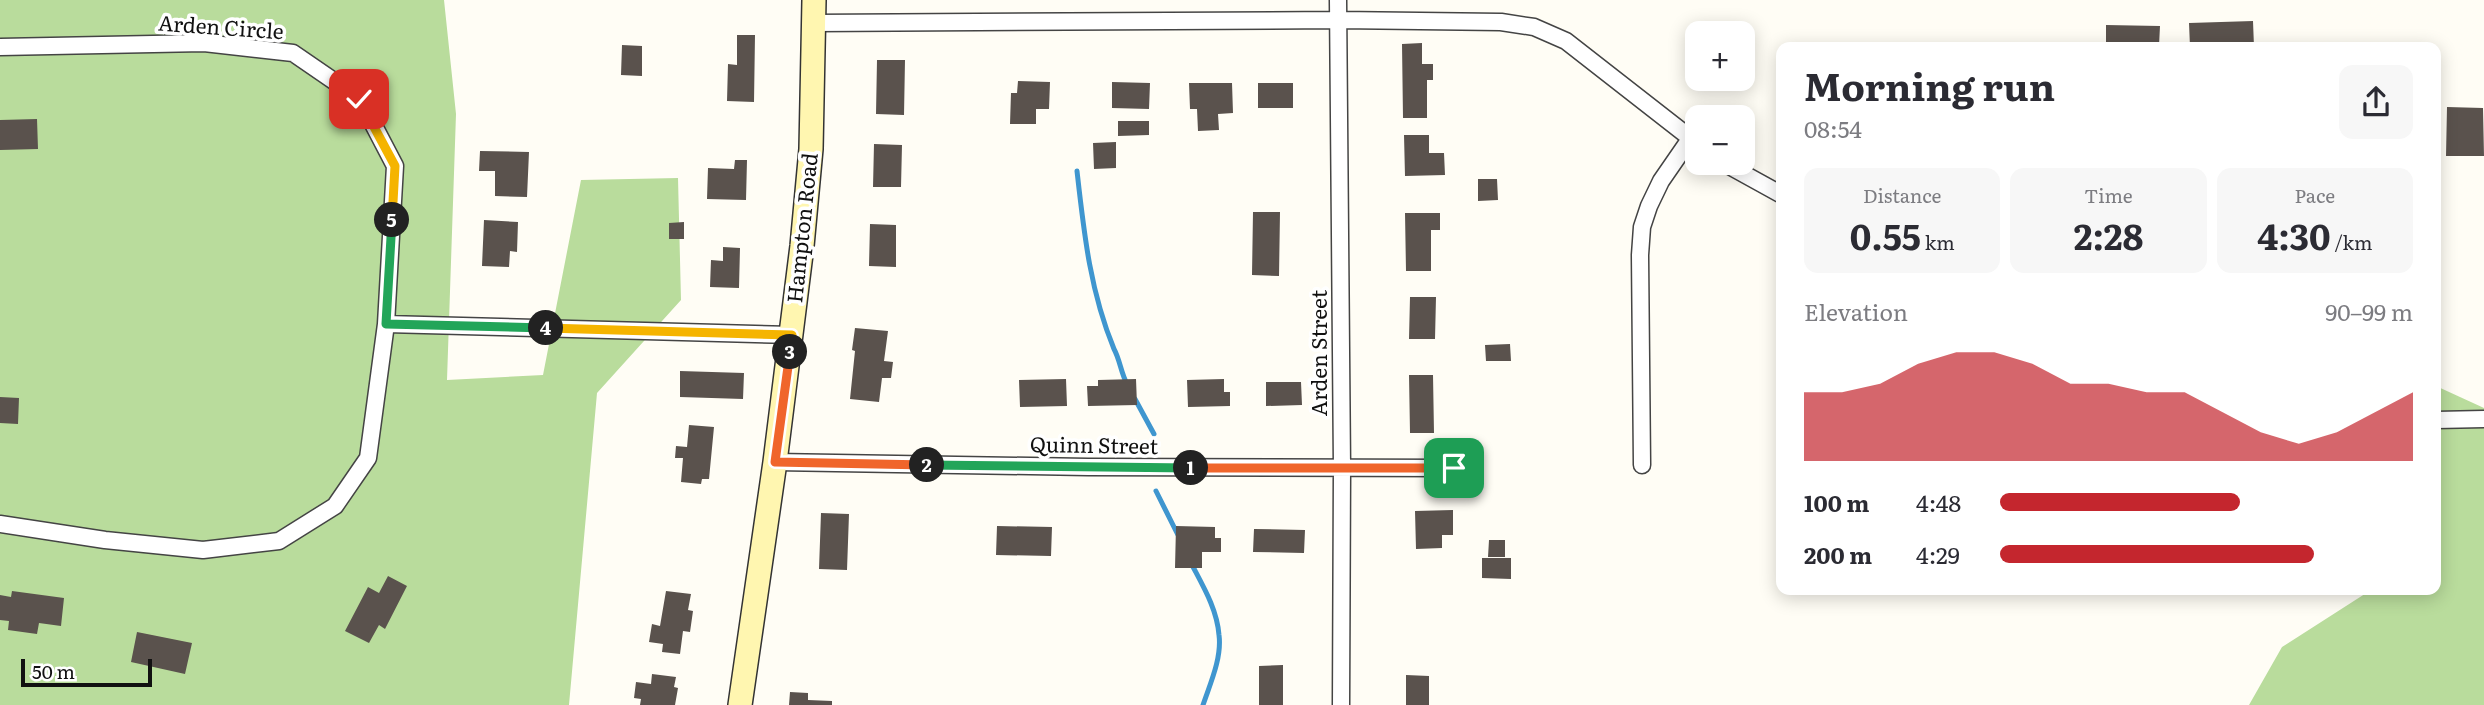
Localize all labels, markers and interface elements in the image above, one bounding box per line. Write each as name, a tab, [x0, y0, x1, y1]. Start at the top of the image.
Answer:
street label: Arden Circle	[157, 6, 285, 45]
map controls	[1685, 21, 1755, 175]
button: +	[1685, 21, 1755, 91]
text: Morning run	[1804, 56, 2055, 113]
button: share	[2339, 65, 2413, 139]
pin	[329, 69, 389, 129]
icon: check	[340, 80, 378, 118]
button: −	[1685, 105, 1755, 175]
text: 08:54	[1804, 111, 1862, 145]
street label: Hampton Road	[777, 151, 824, 304]
text: Distance	[1863, 181, 1941, 209]
text: Time	[2084, 181, 2133, 209]
text: Pace	[2294, 181, 2335, 209]
pin: 5	[374, 202, 410, 238]
text: 5	[386, 205, 397, 233]
text: 0.55	[1850, 209, 1921, 261]
text: 2:28	[2074, 209, 2143, 261]
text: 4:30	[2257, 209, 2331, 261]
text: km	[1921, 228, 1955, 256]
text: /km	[2331, 228, 2372, 256]
street label: Arden Street	[1302, 289, 1333, 416]
text: Elevation	[1804, 294, 1908, 328]
text: 90–99 m	[2325, 294, 2413, 328]
pin: 4	[528, 310, 564, 346]
text: 4	[540, 313, 551, 341]
pin: 3	[772, 334, 808, 370]
text: 3	[784, 337, 795, 365]
street label: Quinn Street	[1030, 427, 1159, 460]
pin	[1424, 438, 1484, 498]
pin: 2	[909, 448, 944, 482]
icon: arrive	[1435, 449, 1473, 487]
text: 2	[921, 450, 932, 478]
pin: 1	[1174, 450, 1208, 486]
text: 1	[1187, 453, 1194, 481]
text: 100 m	[1804, 485, 1869, 519]
text: 4:48	[1916, 485, 1961, 519]
text: 200 m	[1804, 537, 1872, 571]
text: 4:29	[1916, 537, 1960, 571]
scale bar	[21, 656, 152, 688]
text: 50 m	[32, 657, 75, 685]

